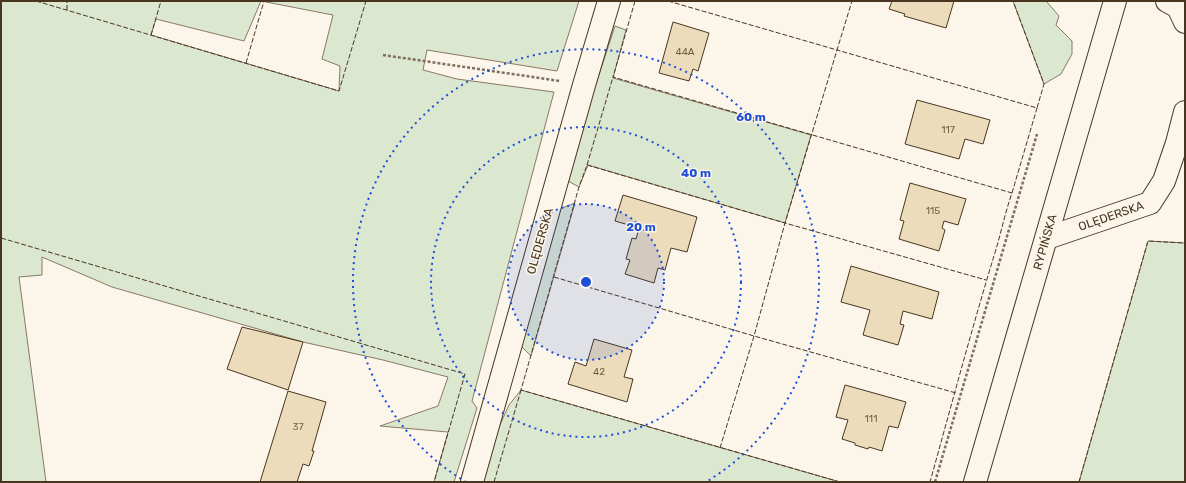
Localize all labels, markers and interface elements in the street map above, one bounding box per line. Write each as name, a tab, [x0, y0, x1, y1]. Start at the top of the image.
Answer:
house number: 44A	[675, 46, 695, 58]
text: 60 m	[736, 110, 766, 124]
house number: 117	[941, 124, 955, 136]
text: 40 m	[681, 166, 711, 180]
street label: OLĘDERSKA	[1076, 198, 1146, 234]
house number: 115	[926, 205, 940, 217]
street label: OLĘDERSKA	[524, 206, 556, 276]
street label: RYPIŃSKA	[1030, 212, 1060, 272]
text: 20 m	[626, 220, 656, 234]
centre of rings	[579, 275, 593, 289]
house number: 42	[593, 366, 605, 378]
house number: 111	[865, 413, 877, 425]
house number: 37	[292, 421, 304, 433]

